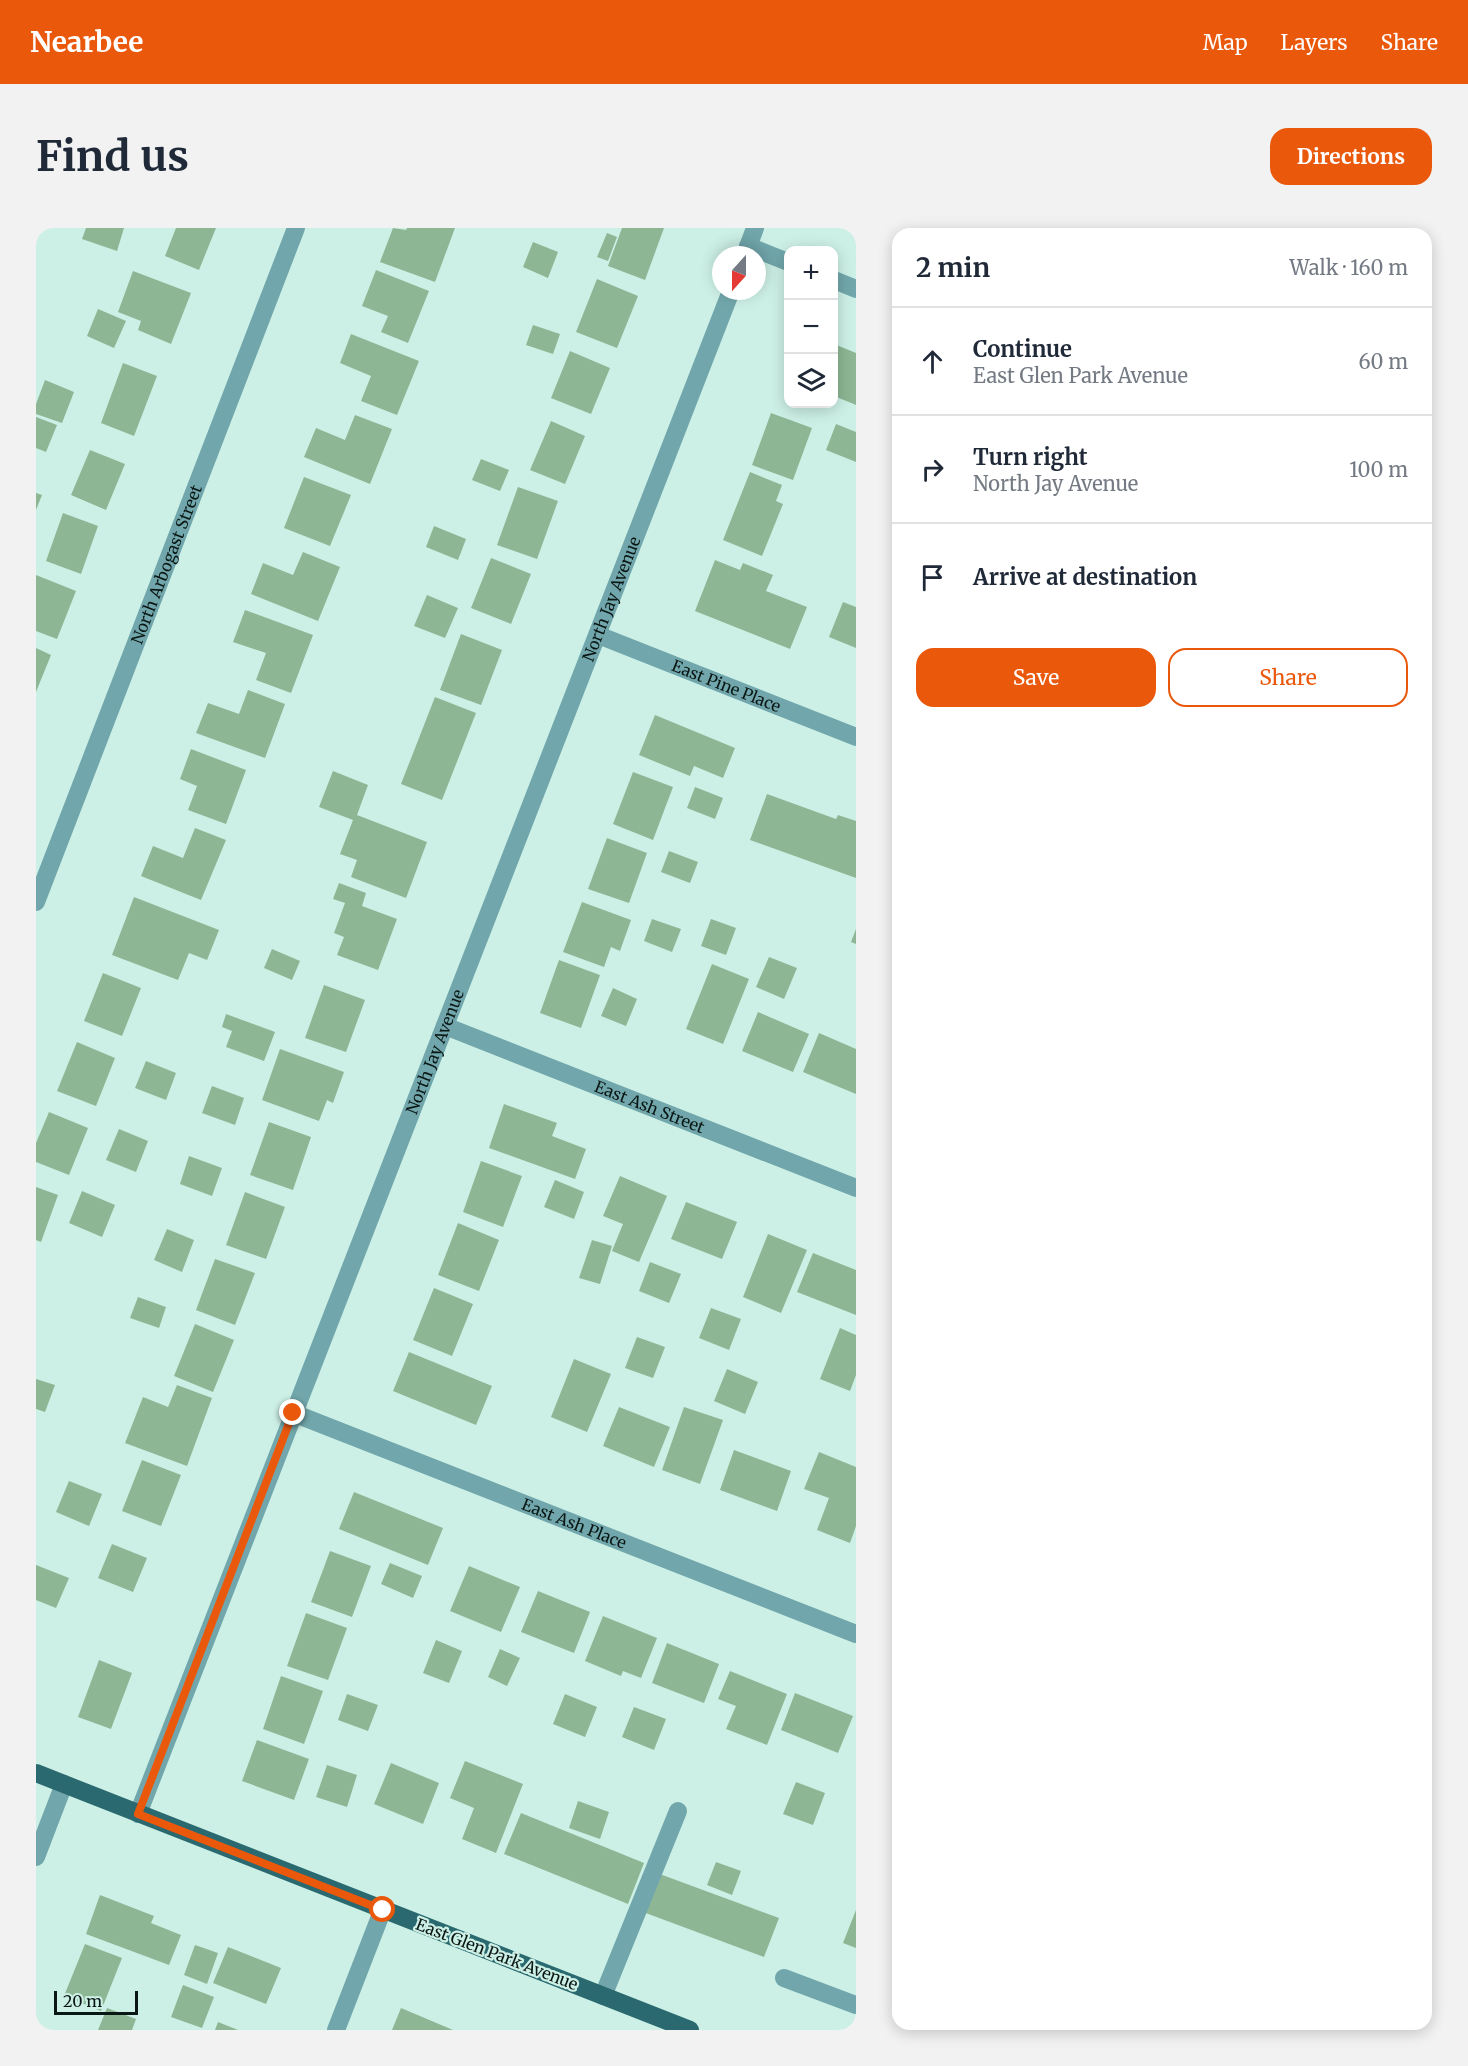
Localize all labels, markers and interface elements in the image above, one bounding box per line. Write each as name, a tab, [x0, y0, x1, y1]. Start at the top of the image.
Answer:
text: Nearbee	[30, 24, 143, 60]
text: Map	[1203, 29, 1248, 56]
text: Layers	[1281, 29, 1348, 56]
text: Share	[1381, 29, 1438, 56]
button: Directions	[1270, 128, 1432, 185]
text: Find us	[36, 130, 189, 182]
north arrow	[712, 246, 766, 300]
map controls	[784, 246, 838, 408]
button: +	[784, 246, 838, 300]
text: 2 min	[916, 251, 990, 284]
text: Walk · 160 m	[1290, 255, 1408, 280]
button: −	[784, 300, 838, 354]
text: Continue	[973, 335, 1072, 363]
icon: ahead	[916, 345, 949, 378]
text: 60 m	[1358, 349, 1408, 374]
button: layers	[784, 354, 838, 408]
text: East Glen Park Avenue	[973, 363, 1188, 388]
text: Turn right	[973, 443, 1087, 471]
icon: right	[916, 453, 949, 486]
text: 100 m	[1349, 457, 1408, 482]
text: North Jay Avenue	[973, 471, 1138, 496]
street label: North Arbogast Street	[127, 481, 206, 647]
street label: North Jay Avenue	[578, 534, 644, 664]
icon: arrive	[916, 561, 949, 594]
text: Arrive at destination	[973, 563, 1197, 591]
button: Save	[916, 648, 1156, 707]
button: Share	[1168, 648, 1408, 707]
street label: East Pine Place	[669, 655, 784, 716]
street label: North Jay Avenue	[401, 986, 468, 1117]
street label: East Ash Street	[592, 1076, 708, 1138]
route end	[279, 1399, 305, 1425]
street label: East Ash Place	[519, 1494, 629, 1553]
route start	[369, 1896, 395, 1922]
street label: East Glen Park Avenue	[413, 1914, 581, 1994]
scale bar	[54, 1988, 138, 2016]
text: 20 m	[63, 1991, 102, 2011]

